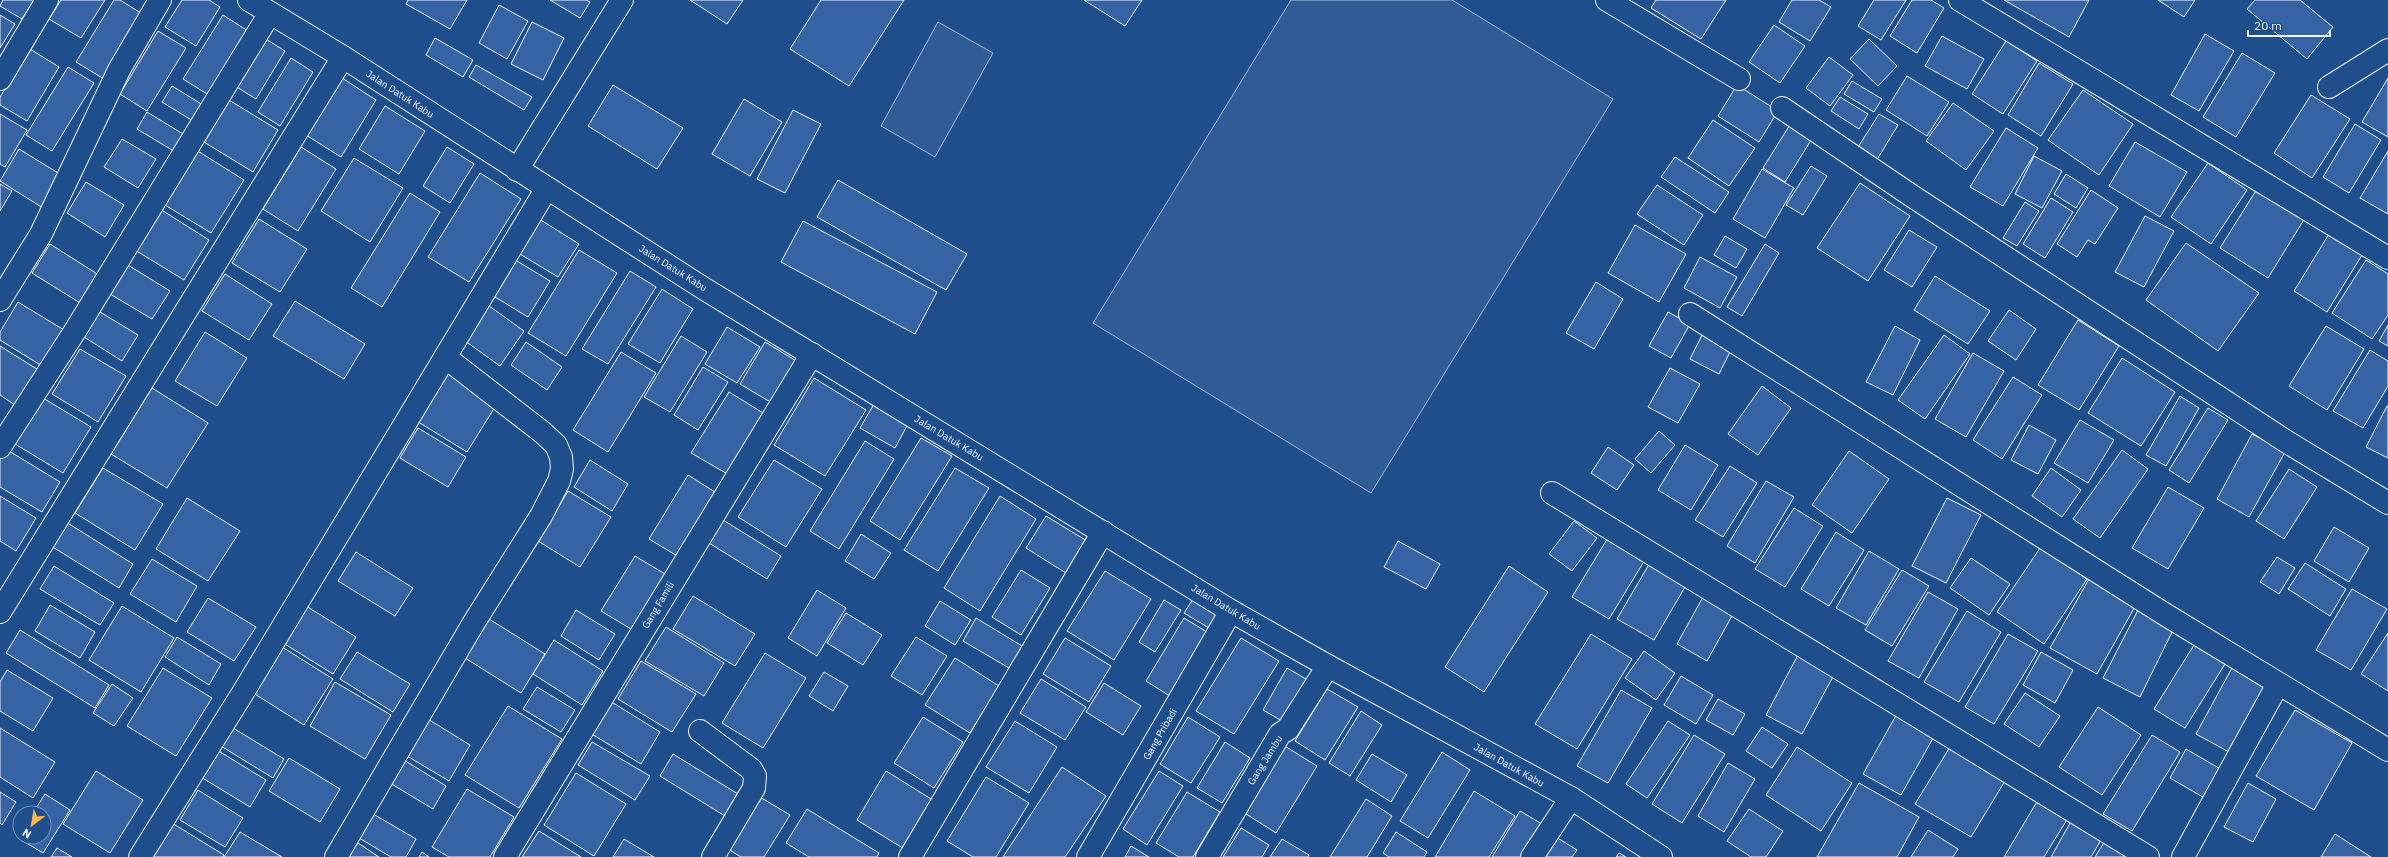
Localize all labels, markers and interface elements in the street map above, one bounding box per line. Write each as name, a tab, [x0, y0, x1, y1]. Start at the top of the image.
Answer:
scale bar	[2248, 12, 2330, 38]
text: 20 m	[2254, 18, 2282, 33]
street label: Jalan Datuk Kabu	[364, 67, 436, 121]
street label: Jalan Datuk Kabu	[636, 242, 710, 294]
street label: Jalan Datuk Kabu	[912, 412, 986, 464]
street label: Gang Famili	[639, 579, 677, 631]
street label: Jalan Datuk Kabu	[1189, 581, 1263, 633]
street label: Gang Pribadi	[1140, 706, 1180, 762]
street label: Gang Jambu	[1245, 733, 1285, 787]
street label: Jalan Datuk Kabu	[1472, 740, 1546, 790]
north arrow	[12, 805, 52, 845]
text: N	[20, 826, 34, 842]

